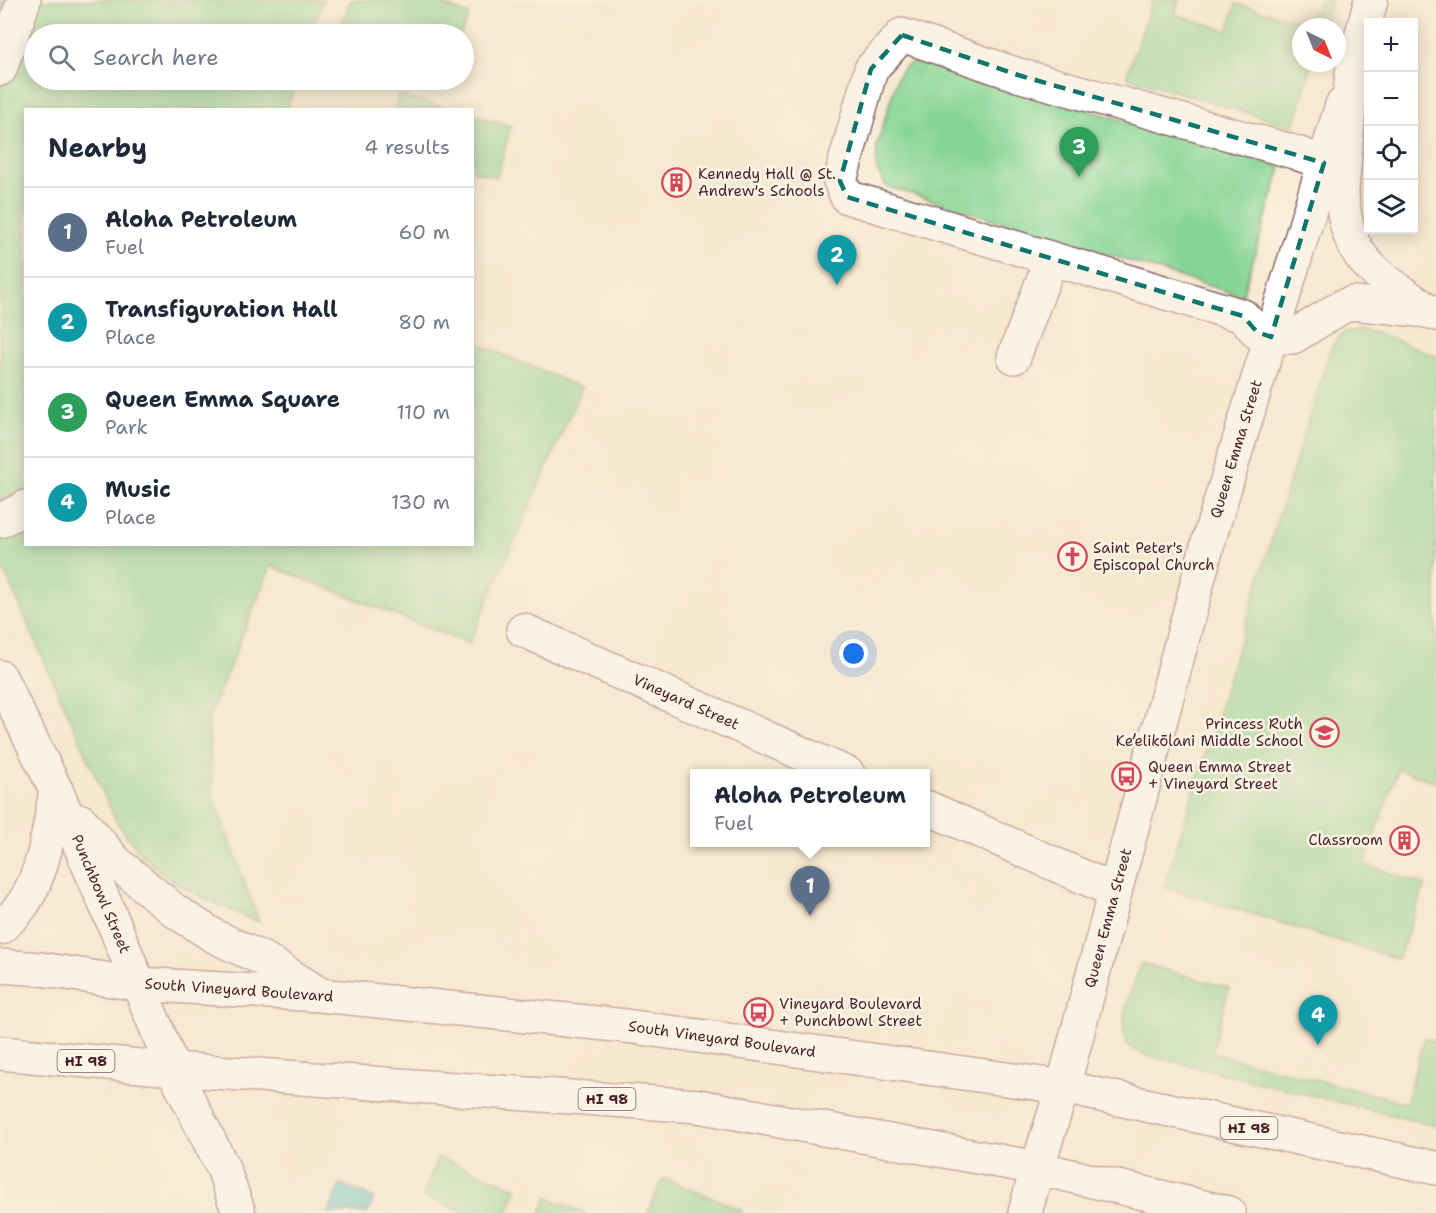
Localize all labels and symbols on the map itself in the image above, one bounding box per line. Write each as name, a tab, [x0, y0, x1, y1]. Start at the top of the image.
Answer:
north arrow	[1292, 18, 1346, 72]
pin: 3	[1060, 128, 1098, 177]
place label: Kennedy Hall @ St. Andrew's Schools	[698, 164, 836, 201]
building icon: Kennedy Hall @ St. Andrew's Schools	[661, 167, 693, 199]
pin: 2	[818, 236, 856, 285]
street label: Queen Emma Street	[1205, 377, 1267, 521]
place label: Saint Peter's Episcopal Church	[1093, 538, 1215, 575]
church icon: Saint Peter's Episcopal Church	[1056, 541, 1088, 573]
your location	[839, 639, 868, 668]
street label: Vineyard Street	[630, 670, 742, 734]
place label: Princess Ruth Ke’elikōlani Middle School	[1116, 714, 1303, 751]
school or university icon: Princess Ruth Ke’elikōlani Middle School	[1308, 717, 1340, 749]
place label: Queen Emma Street + Vineyard Street	[1148, 757, 1292, 794]
bus stop icon: Queen Emma Street + Vineyard Street	[1111, 760, 1143, 792]
building icon: Classroom	[1388, 824, 1420, 856]
place label: Classroom	[1309, 830, 1383, 850]
street label: Punchbowl Street	[67, 831, 135, 957]
street label: Queen Emma Street	[1080, 846, 1136, 990]
pin: 1	[790, 866, 830, 916]
street label: South Vineyard Boulevard	[144, 973, 334, 1007]
place label: Vineyard Boulevard + Punchbowl Street	[779, 994, 922, 1031]
pin: 4	[1298, 996, 1338, 1045]
bus stop icon: Vineyard Boulevard + Punchbowl Street	[742, 997, 774, 1029]
street label: South Vineyard Boulevard	[627, 1016, 817, 1062]
road number: HI 98	[58, 1050, 115, 1072]
road number: HI 98	[578, 1088, 636, 1110]
road number: HI 98	[1220, 1117, 1278, 1139]

